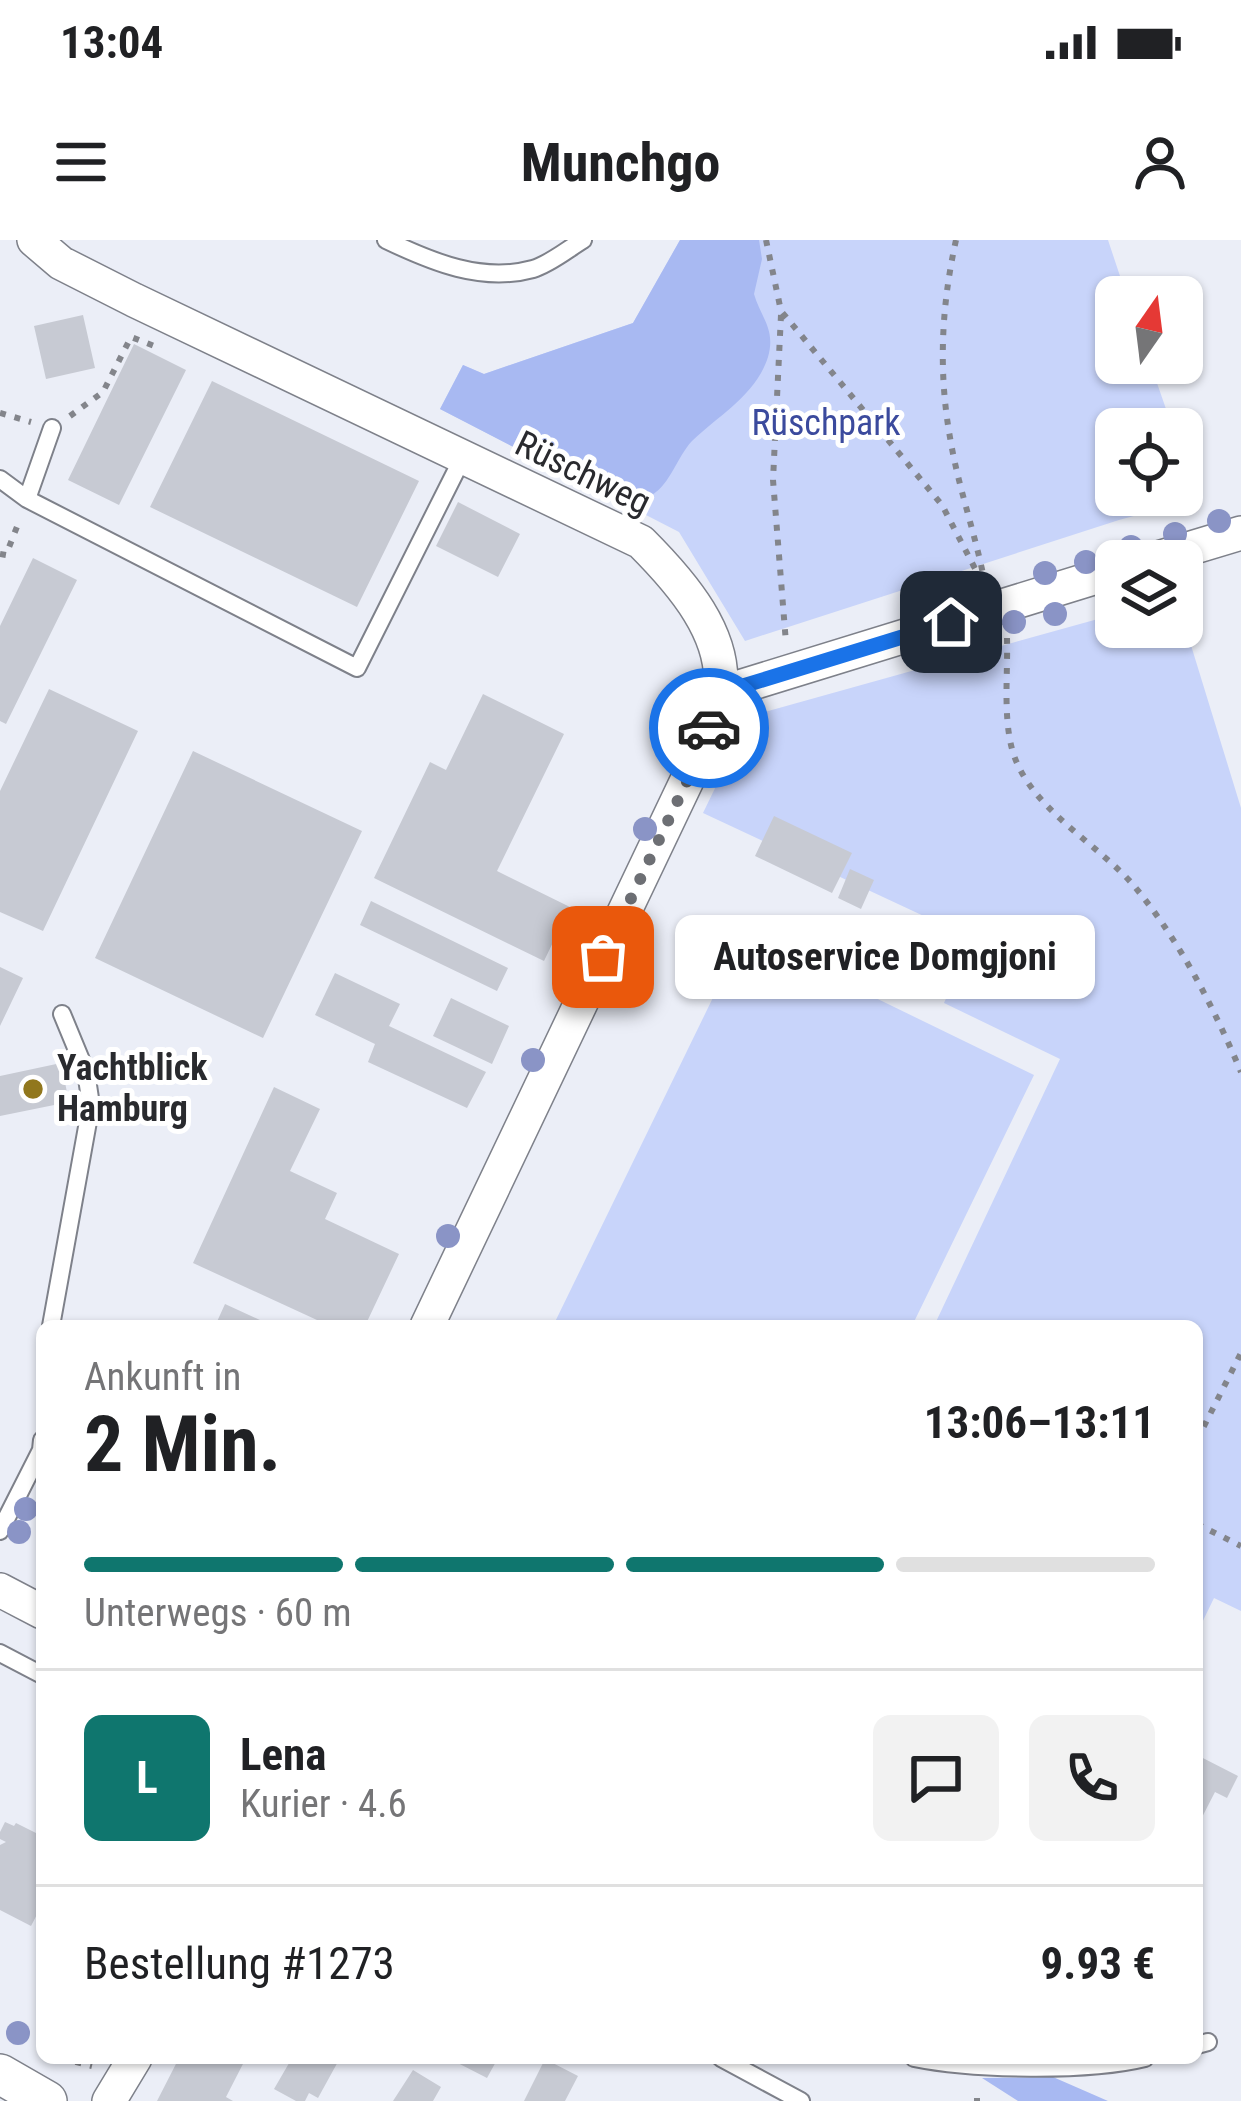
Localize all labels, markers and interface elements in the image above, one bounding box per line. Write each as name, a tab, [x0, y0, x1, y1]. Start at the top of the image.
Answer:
text: 13:04	[60, 16, 163, 69]
icon: menu	[48, 129, 114, 195]
icon: person	[1127, 129, 1193, 195]
text: Munchgo	[521, 131, 720, 194]
north arrow	[1095, 276, 1203, 384]
map controls	[1095, 276, 1203, 648]
park label: Rüschpark	[751, 402, 901, 444]
button: locate	[1095, 408, 1203, 516]
street label: Rüschweg	[509, 422, 657, 524]
button: layers	[1095, 540, 1203, 648]
pin	[900, 571, 1002, 673]
icon: home	[918, 589, 984, 655]
courier	[649, 668, 769, 788]
icon: car	[676, 695, 742, 761]
pin	[552, 906, 654, 1008]
callout: Autoservice Domgjoni	[675, 915, 1095, 999]
icon: bag	[570, 924, 636, 990]
text: Autoservice Domgjoni	[713, 934, 1057, 980]
place label: Yachtblick Hamburg	[57, 1047, 208, 1130]
marker: Yachtblick Hamburg	[20, 1076, 46, 1102]
text: Ankunft in	[84, 1354, 241, 1400]
text: 13:06–13:11	[924, 1396, 1155, 1449]
text: 2 Min.	[84, 1399, 281, 1490]
text: Unterwegs · 60 m	[84, 1590, 352, 1636]
button: chat	[873, 1715, 999, 1841]
button: phone	[1029, 1715, 1155, 1841]
text: Lena	[240, 1728, 326, 1781]
text: L	[136, 1751, 158, 1804]
text: Kurier · 4.6	[240, 1781, 407, 1827]
text: Bestellung #1273	[84, 1937, 395, 1990]
text: 9.93 €	[1041, 1937, 1155, 1990]

